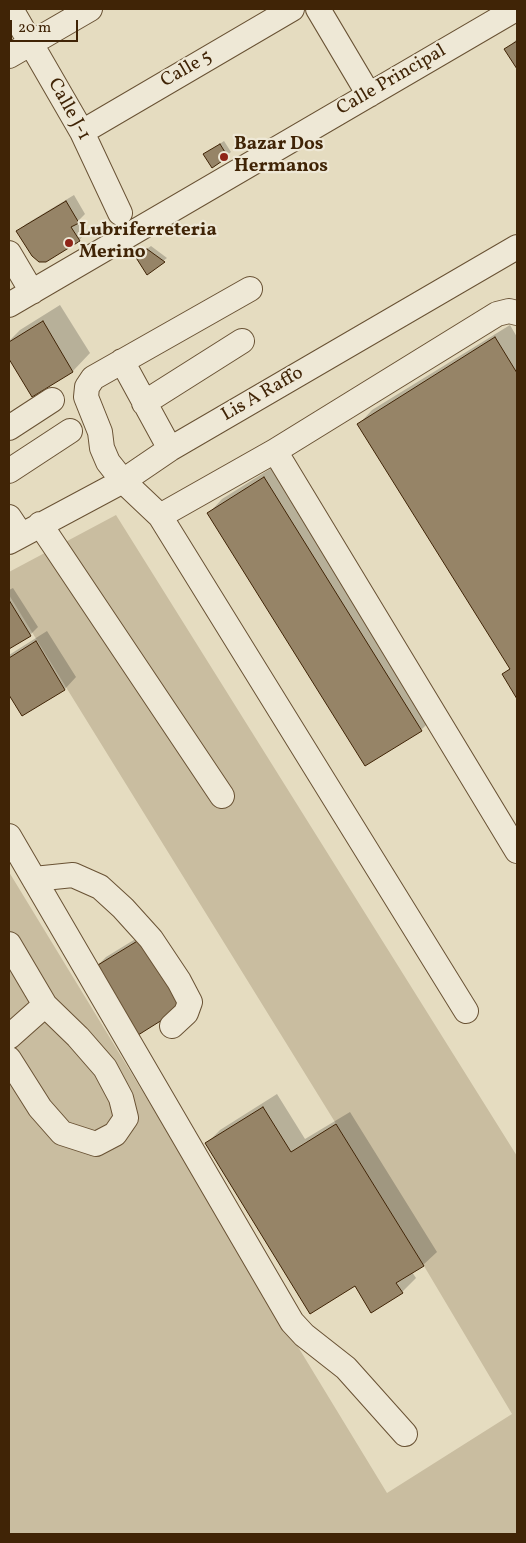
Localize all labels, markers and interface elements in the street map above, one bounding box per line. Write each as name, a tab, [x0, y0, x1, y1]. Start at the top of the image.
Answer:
scale bar	[12, 10, 80, 42]
text: 20 m	[18, 18, 51, 39]
street label: Calle Principal	[333, 41, 451, 121]
street label: Calle 5	[157, 46, 217, 94]
street label: Calle J-1	[42, 75, 94, 145]
place label: Bazar Dos Hermanos	[234, 135, 328, 179]
marker: Bazar Dos Hermanos	[218, 151, 230, 163]
place label: Lubriferreteria Merino	[79, 221, 217, 265]
marker: Lubriferreteria Merino	[63, 237, 75, 249]
street label: Lis A Raffo	[218, 362, 308, 428]

